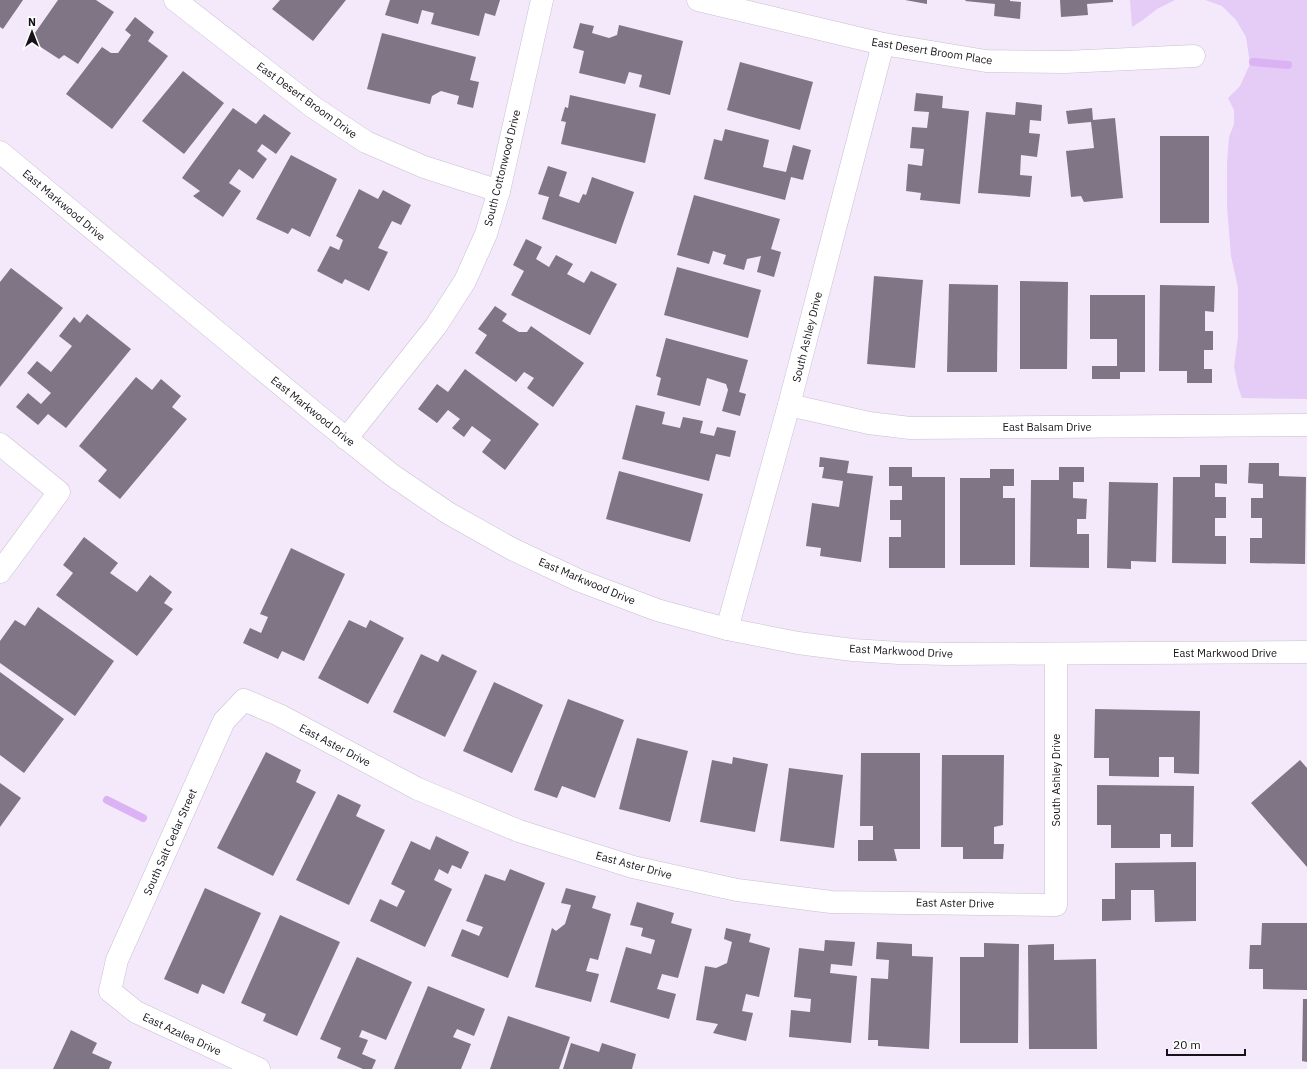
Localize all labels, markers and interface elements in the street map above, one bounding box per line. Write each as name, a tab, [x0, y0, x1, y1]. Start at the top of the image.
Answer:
north arrow	[12, 12, 52, 52]
text: N	[28, 15, 36, 29]
street label: East Desert Broom Place	[871, 35, 993, 67]
street label: East Desert Broom Drive	[254, 59, 360, 141]
street label: South Cottonwood Drive	[481, 108, 523, 228]
street label: East Markwood Drive	[20, 166, 108, 244]
street label: South Ashley Drive	[789, 290, 825, 384]
street label: East Markwood Drive	[268, 373, 358, 449]
street label: East Balsam Drive	[1002, 420, 1092, 434]
street label: East Markwood Drive	[536, 554, 638, 608]
street label: East Markwood Drive	[849, 641, 953, 661]
street label: East Markwood Drive	[1173, 646, 1277, 660]
street label: East Aster Drive	[297, 720, 373, 770]
street label: South Ashley Drive	[1049, 734, 1063, 826]
street label: South Salt Cedar Street	[140, 786, 200, 897]
street label: East Aster Drive	[594, 848, 674, 882]
street label: East Aster Drive	[916, 895, 994, 911]
street label: East Azalea Drive	[140, 1010, 224, 1058]
scale bar	[1167, 1031, 1245, 1057]
text: 20 m	[1173, 1037, 1201, 1052]

